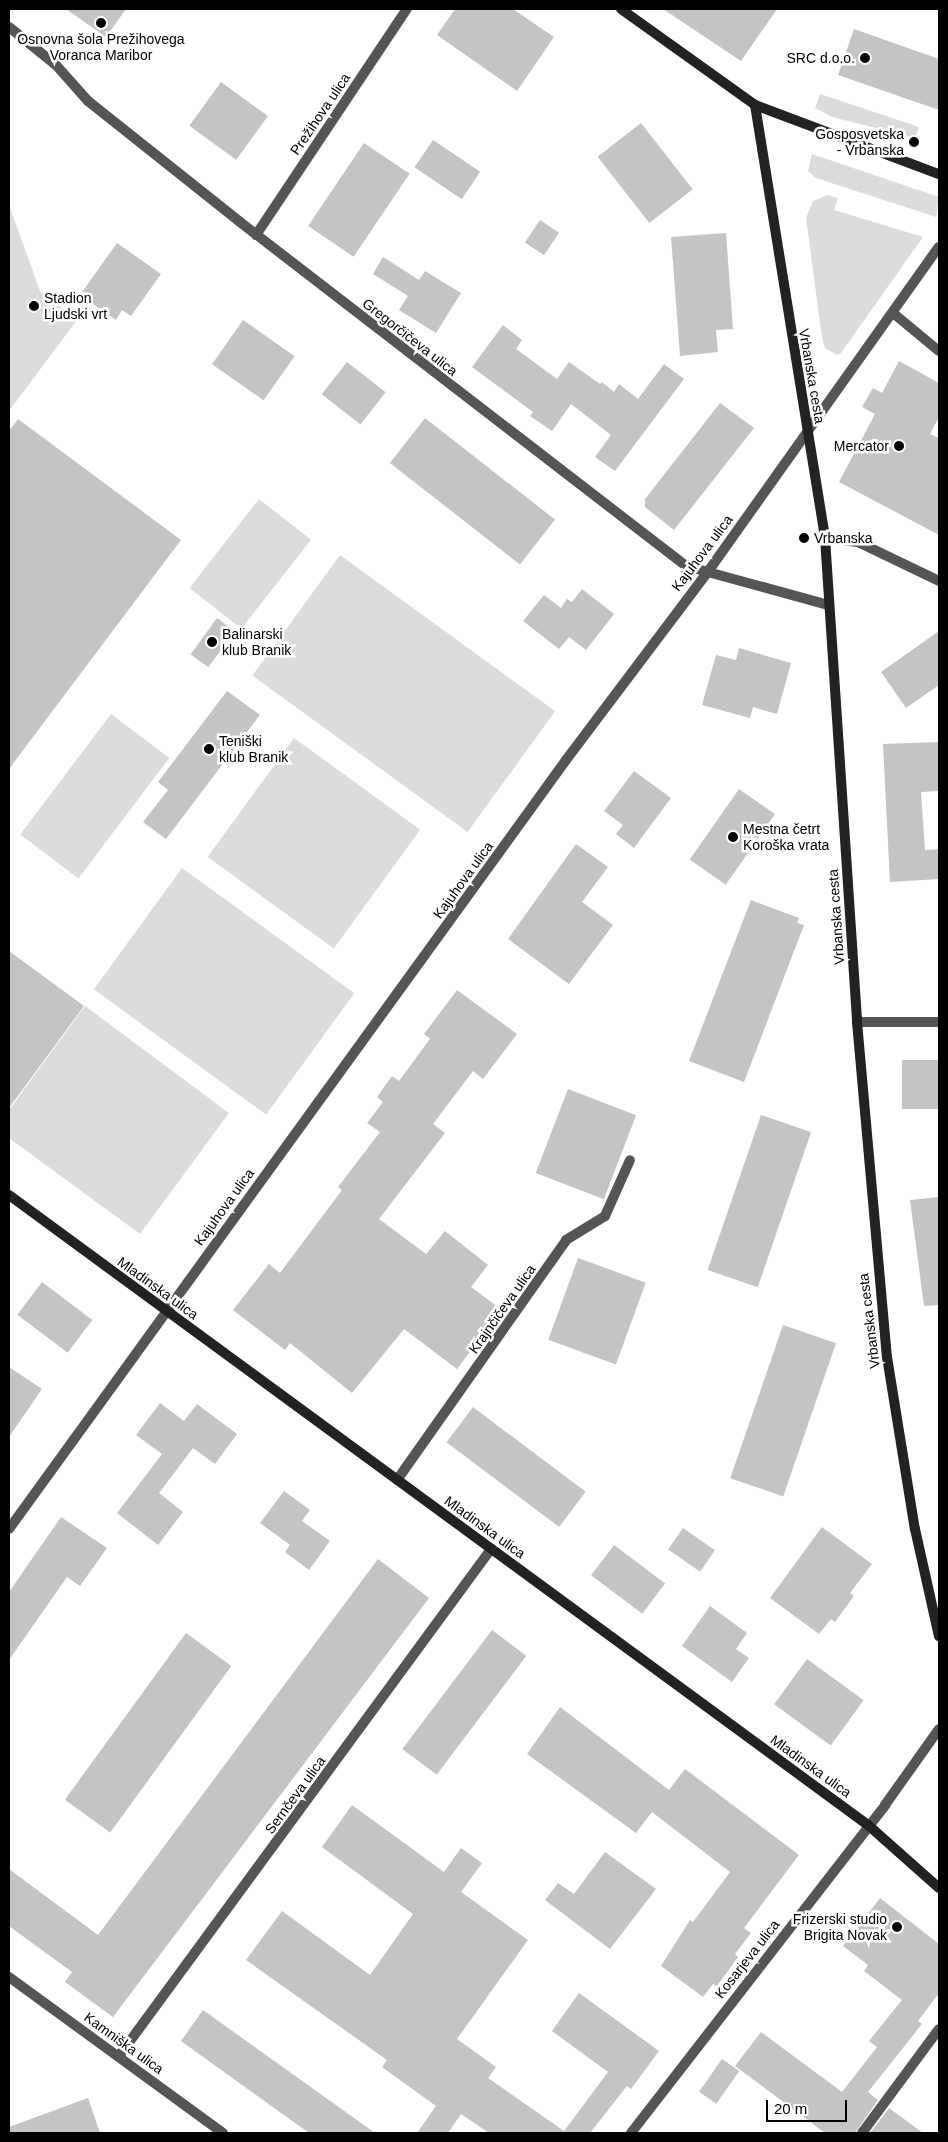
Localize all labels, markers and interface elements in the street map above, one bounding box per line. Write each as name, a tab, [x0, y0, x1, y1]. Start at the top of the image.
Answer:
marker: Osnovna šola Prežihovega Voranca Maribor	[95, 17, 107, 29]
place label: Osnovna šola Prežihovega Voranca Maribor	[17, 31, 185, 64]
place label: SRC d.o.o.	[787, 50, 855, 66]
marker: SRC d.o.o.	[859, 52, 871, 64]
street label: Prežihova ulica	[286, 70, 354, 158]
place label: Gosposvetska - Vrbanska	[815, 126, 904, 158]
marker: Gosposvetska - Vrbanska	[908, 136, 920, 148]
place label: Stadion Ljudski vrt	[44, 290, 107, 322]
street label: Gregorčičeva ulica	[359, 295, 461, 379]
marker: Stadion Ljudski vrt	[28, 300, 40, 312]
street label: Vrbanska cesta	[795, 327, 829, 425]
place label: Mercator	[834, 438, 889, 454]
marker: Mercator	[893, 440, 905, 452]
street label: Kajuhova ulica	[668, 512, 736, 594]
place label: Vrbanska	[814, 530, 873, 546]
marker: Vrbanska	[798, 532, 810, 544]
place label: Balinarski klub Branik	[222, 626, 291, 658]
marker: Balinarski klub Branik	[206, 636, 218, 648]
place label: Teniški klub Branik	[219, 733, 288, 766]
marker: Teniški klub Branik	[203, 743, 215, 755]
place label: Mestna četrt Koroška vrata	[743, 821, 829, 854]
marker: Mestna četrt Koroška vrata	[727, 831, 739, 843]
street label: Kajuhova ulica	[429, 838, 497, 922]
street label: Vrbanska cesta	[824, 869, 848, 965]
street label: Kajuhova ulica	[190, 1165, 258, 1249]
street label: Mladinska ulica	[114, 1253, 202, 1323]
street label: Krajnčičeva ulica	[465, 1261, 539, 1357]
street label: Vrbanska cesta	[855, 1272, 883, 1370]
street label: Mladinska ulica	[441, 1492, 529, 1562]
street label: Mladinska ulica	[767, 1731, 855, 1801]
street label: Sernčeva ulica	[261, 1753, 329, 1837]
place label: Frizerski studio Brigita Novak	[793, 1911, 887, 1944]
street label: Kosarjeva ulica	[711, 1916, 783, 2002]
marker: Frizerski studio Brigita Novak	[891, 1921, 903, 1933]
street label: Kamniška ulica	[81, 2009, 167, 2077]
scale bar	[768, 2090, 849, 2122]
text: 20 m	[774, 2100, 807, 2117]

